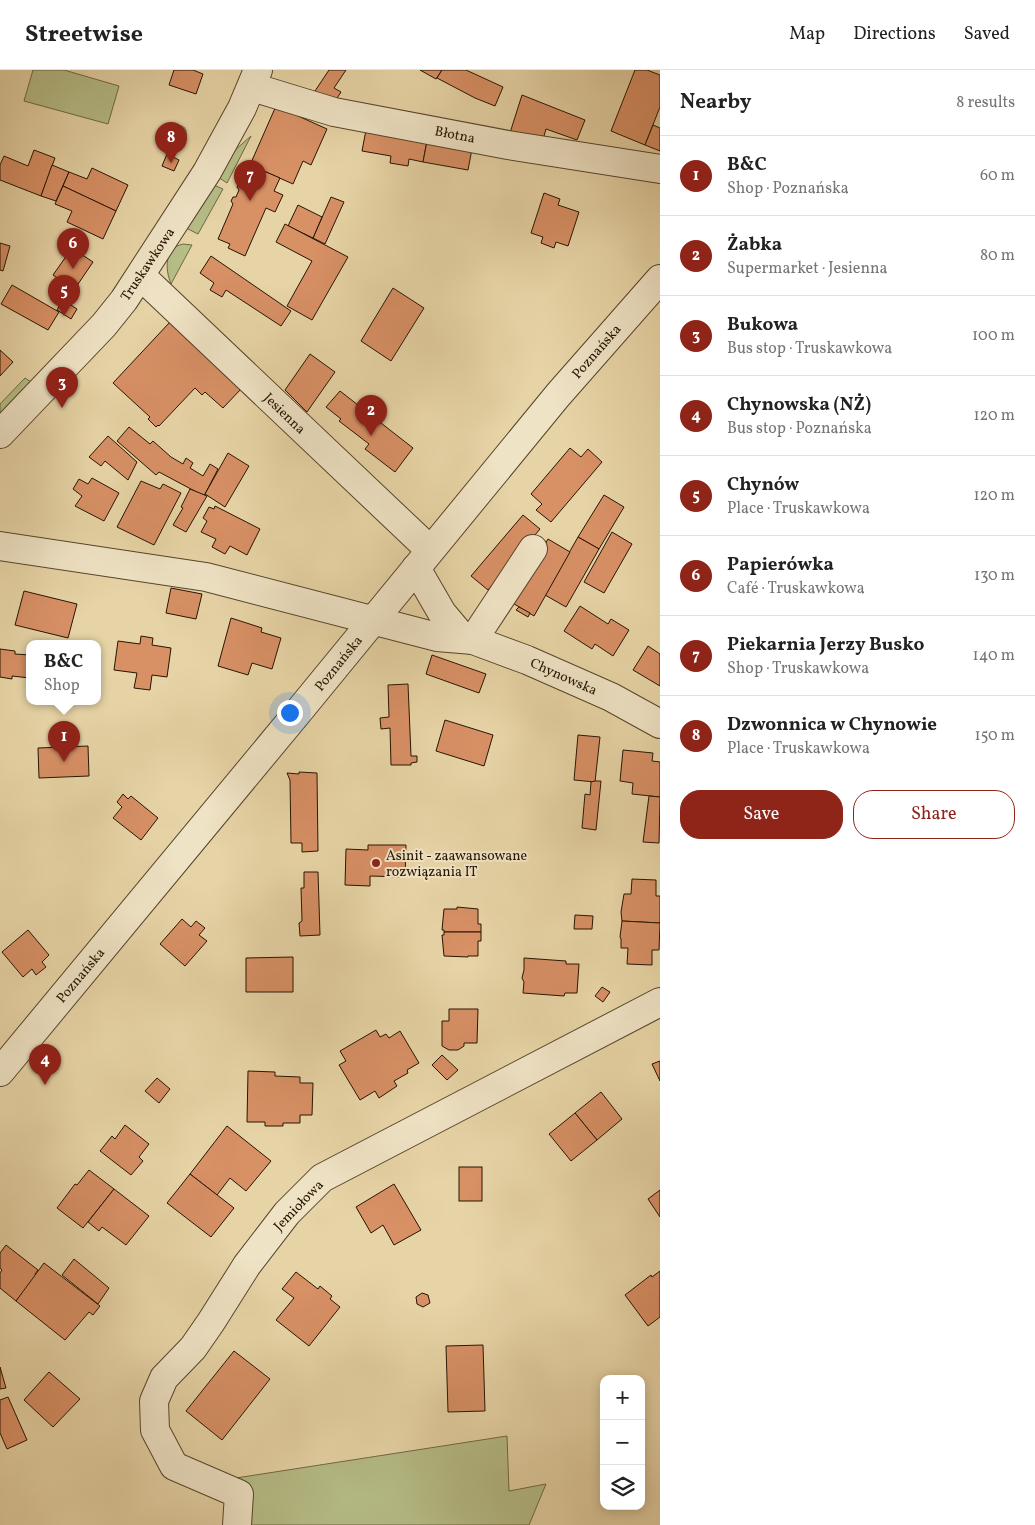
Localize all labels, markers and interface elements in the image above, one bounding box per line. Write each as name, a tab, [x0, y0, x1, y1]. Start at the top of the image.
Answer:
text: Streetwise	[25, 18, 143, 52]
text: Map	[789, 22, 825, 47]
text: Directions	[853, 22, 936, 47]
text: Saved	[964, 22, 1010, 47]
text: Nearby	[680, 88, 751, 117]
text: 8 results	[956, 92, 1015, 114]
pin: 8	[155, 122, 187, 163]
street label: Błotna	[433, 122, 476, 149]
text: B&C	[727, 152, 767, 178]
pin: 7	[234, 160, 266, 201]
text: 1	[693, 165, 699, 187]
text: 60 m	[980, 165, 1015, 187]
text: Shop · Poznańska	[727, 178, 849, 200]
street label: Truskawkowa	[117, 224, 180, 305]
pin: 6	[57, 228, 89, 269]
text: Żabka	[727, 232, 782, 258]
text: 2	[692, 245, 700, 267]
text: 80 m	[980, 245, 1015, 267]
text: Supermarket · Jesienna	[727, 258, 888, 280]
pin: 5	[48, 275, 80, 316]
text: Bukowa	[727, 312, 798, 338]
street label: Poznańska	[568, 321, 626, 383]
text: 3	[692, 325, 700, 347]
text: 100 m	[972, 325, 1015, 347]
text: Bus stop · Truskawkowa	[727, 338, 892, 360]
pin: 3	[46, 367, 78, 408]
street label: Jesienna	[259, 389, 309, 439]
text: Chynowska (NŻ)	[727, 392, 871, 418]
pin: 2	[355, 395, 387, 436]
text: 4	[691, 405, 701, 427]
text: 120 m	[973, 405, 1015, 427]
text: Bus stop · Poznańska	[727, 418, 872, 440]
text: Chynów	[727, 472, 799, 498]
text: 5	[692, 485, 700, 507]
text: 120 m	[973, 485, 1015, 507]
text: Place · Truskawkowa	[727, 498, 870, 520]
text: Papierówka	[727, 552, 834, 578]
text: 6	[692, 565, 700, 587]
text: 130 m	[974, 565, 1015, 587]
text: Café · Truskawkowa	[727, 578, 865, 600]
street label: Poznańska	[311, 632, 368, 696]
text: Piekarnia Jerzy Busko	[727, 632, 924, 658]
popup	[26, 640, 101, 705]
text: 7	[692, 645, 700, 667]
text: 140 m	[973, 645, 1015, 667]
text: B&C	[44, 649, 83, 675]
street label: Chynowska	[527, 654, 600, 701]
text: Shop · Truskawkowa	[727, 658, 869, 680]
text: Shop	[44, 675, 80, 697]
your location	[277, 700, 303, 726]
text: Dzwonnica w Chynowie	[727, 712, 937, 738]
pin: 1	[48, 721, 80, 762]
text: 8	[692, 725, 700, 747]
text: 150 m	[974, 725, 1015, 747]
text: Place · Truskawkowa	[727, 738, 870, 760]
button: Save	[680, 790, 843, 839]
button: Share	[853, 790, 1015, 839]
place label: Asinit - zaawansowane rozwiązania IT	[386, 847, 528, 882]
marker: Asinit - zaawansowane rozwiązania IT	[370, 857, 382, 869]
street label: Poznańska	[52, 944, 110, 1008]
pin: 4	[29, 1044, 61, 1085]
street label: Jemiołowa	[270, 1176, 328, 1236]
map controls	[600, 1375, 645, 1510]
button: +	[600, 1375, 645, 1420]
button: −	[600, 1420, 645, 1465]
button: layers	[600, 1465, 645, 1510]

